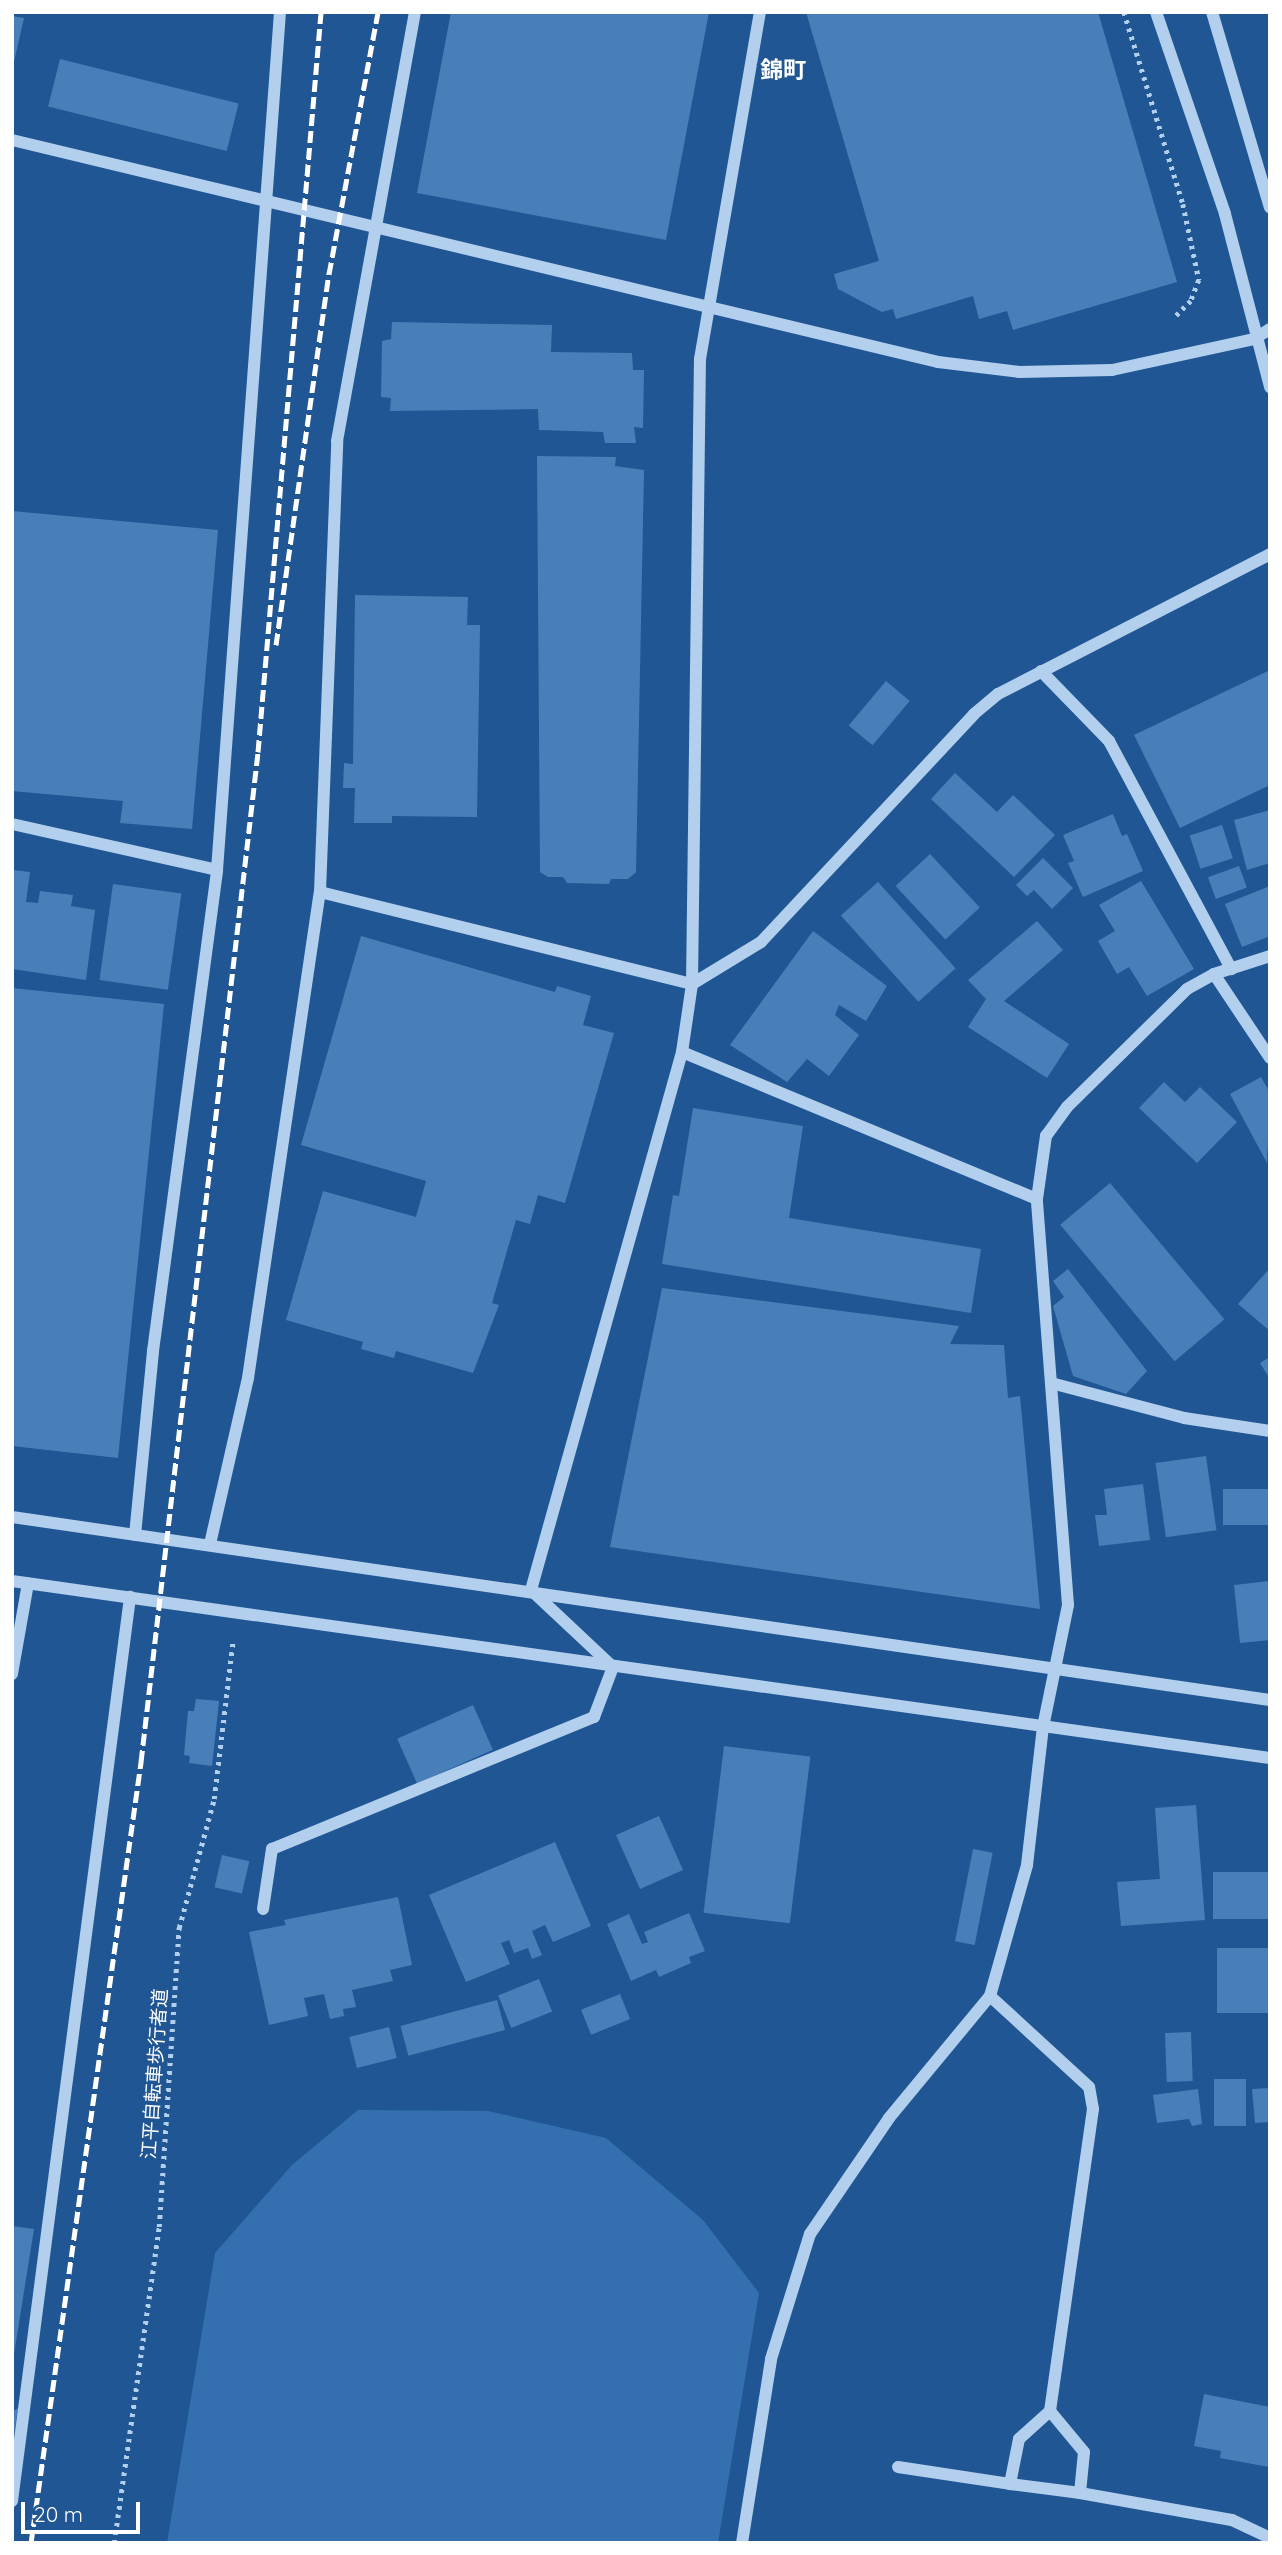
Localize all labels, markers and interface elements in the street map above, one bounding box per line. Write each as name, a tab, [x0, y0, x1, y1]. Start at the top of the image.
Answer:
district label: 錦町	[760, 56, 806, 84]
street label: 江平自転車歩行者道	[138, 1988, 172, 2160]
scale bar	[24, 2488, 144, 2532]
text: 20 m	[34, 2501, 83, 2527]

